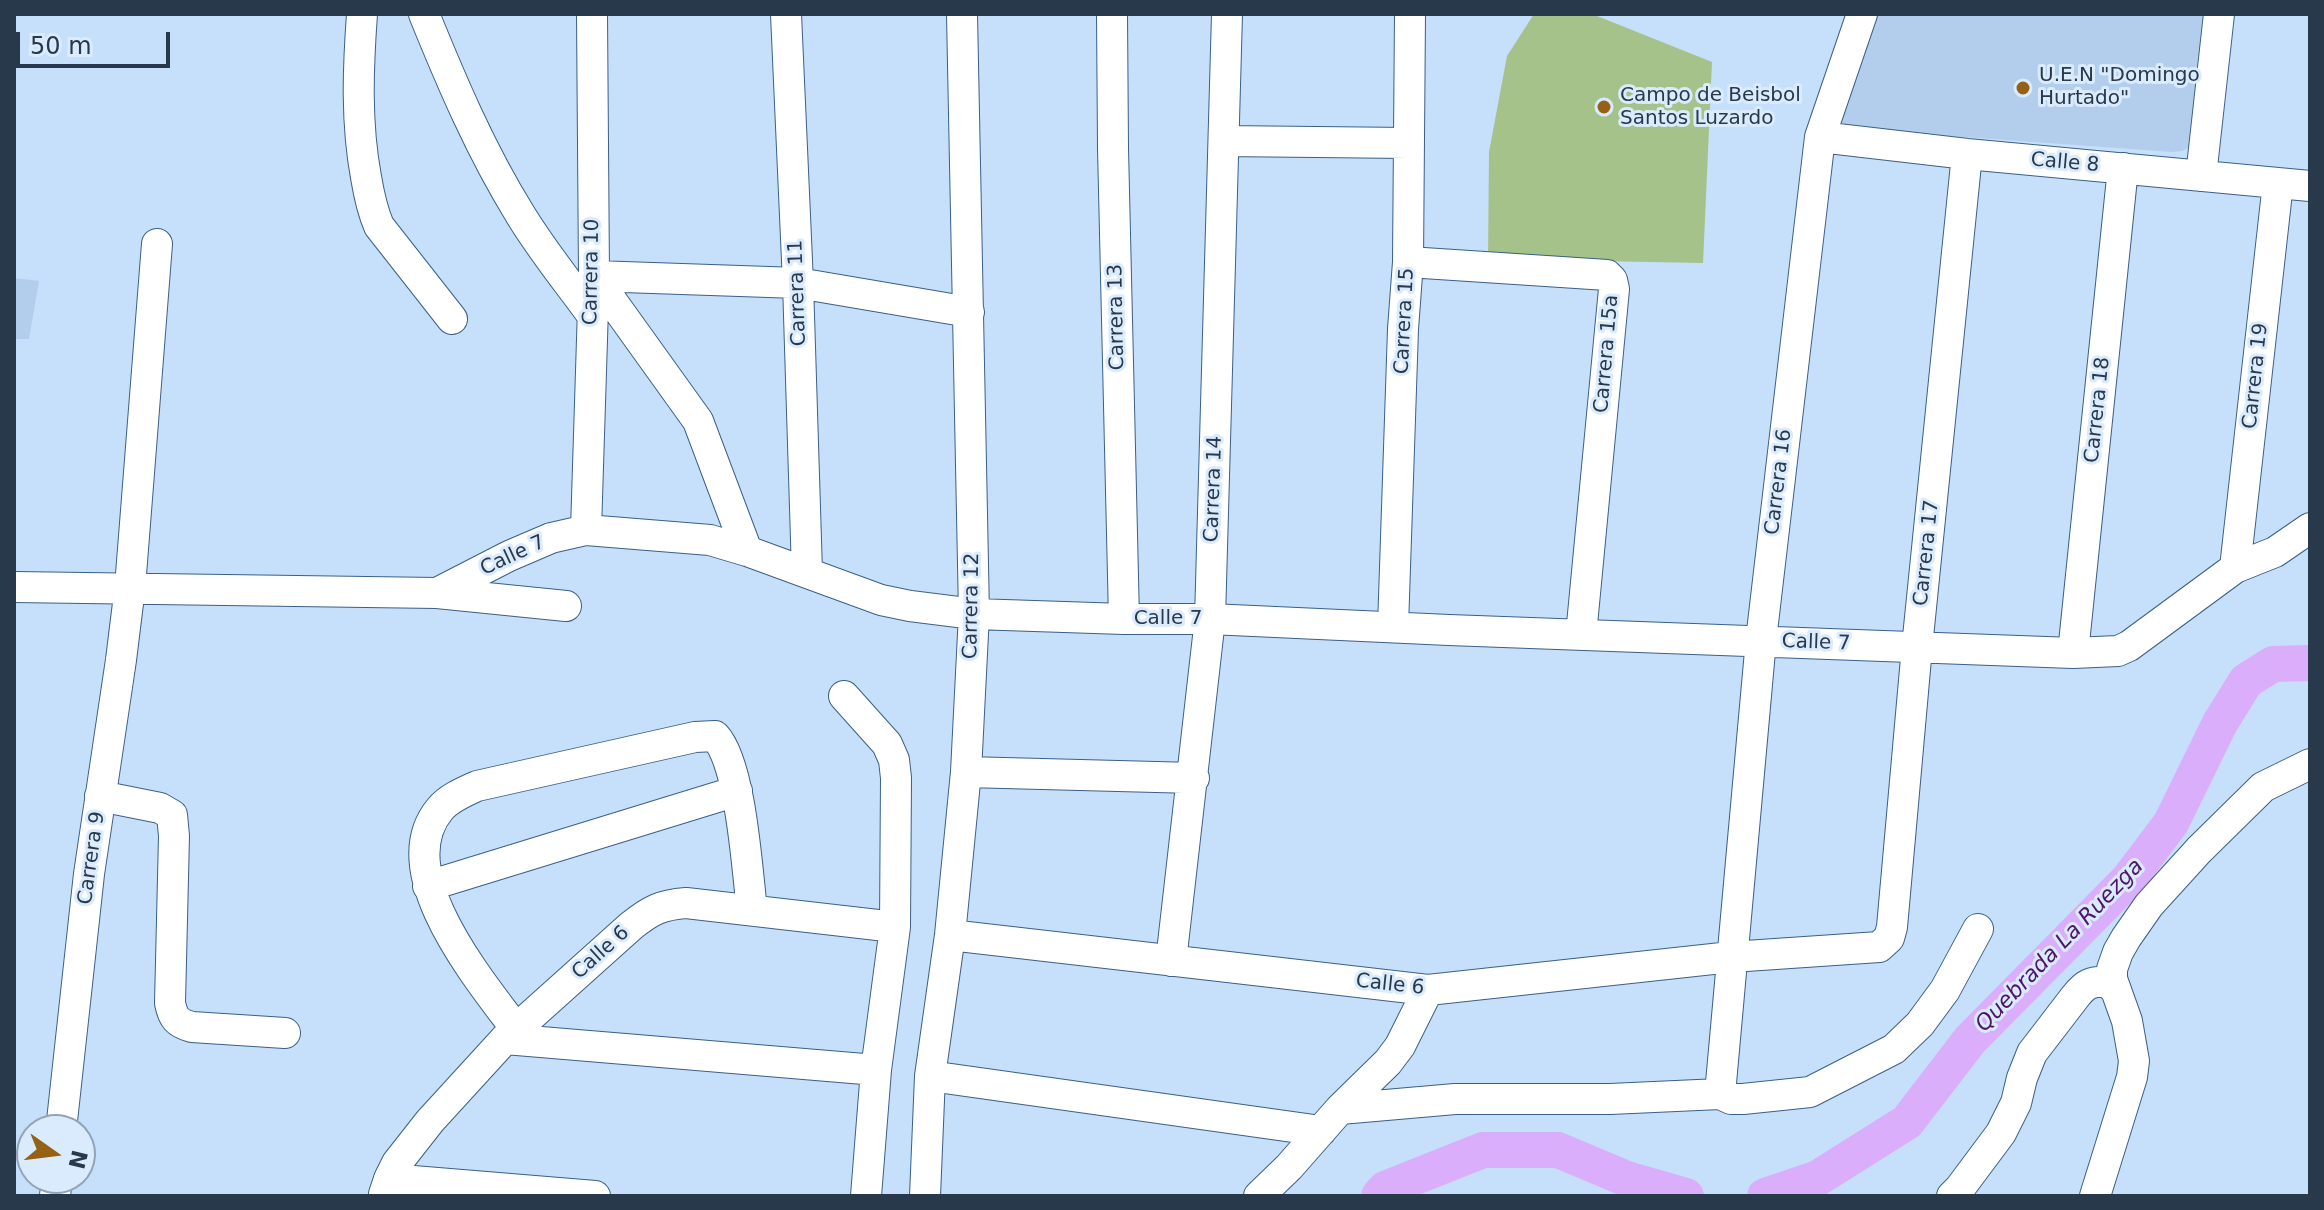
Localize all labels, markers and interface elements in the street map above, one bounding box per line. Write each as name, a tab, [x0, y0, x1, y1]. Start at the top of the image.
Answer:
scale bar	[20, 16, 174, 66]
text: 50 m	[30, 32, 92, 60]
place label: U.E.N "Domingo Hurtado"	[2039, 64, 2200, 111]
marker: U.E.N "Domingo Hurtado"	[2014, 79, 2032, 97]
place label: Campo de Beisbol Santos Luzardo	[1620, 84, 1801, 131]
marker: Campo de Beisbol Santos Luzardo	[1595, 98, 1613, 116]
street label: Calle 8	[2030, 148, 2100, 178]
street label: Carrera 10	[579, 219, 605, 325]
street label: Carrera 11	[784, 239, 812, 347]
street label: Carrera 13	[1104, 264, 1130, 370]
street label: Carrera 15	[1390, 267, 1420, 375]
street label: Carrera 15a	[1590, 294, 1624, 414]
street label: Carrera 19	[2239, 322, 2273, 430]
street label: Carrera 18	[2081, 356, 2115, 464]
street label: Carrera 16	[1761, 428, 1797, 536]
street label: Carrera 14	[1200, 435, 1228, 543]
street label: Carrera 17	[1910, 499, 1944, 607]
street label: Calle 7	[477, 531, 549, 581]
street label: Carrera 12	[959, 553, 985, 659]
street label: Calle 7	[1134, 607, 1202, 631]
street label: Calle 7	[1781, 630, 1851, 656]
street label: Carrera 9	[74, 810, 110, 906]
water label: Quebrada La Ruezga	[1971, 854, 2149, 1038]
street label: Calle 6	[567, 921, 635, 985]
street label: Calle 6	[1355, 969, 1425, 1001]
north arrow	[16, 1114, 96, 1194]
text: N	[63, 1147, 92, 1171]

